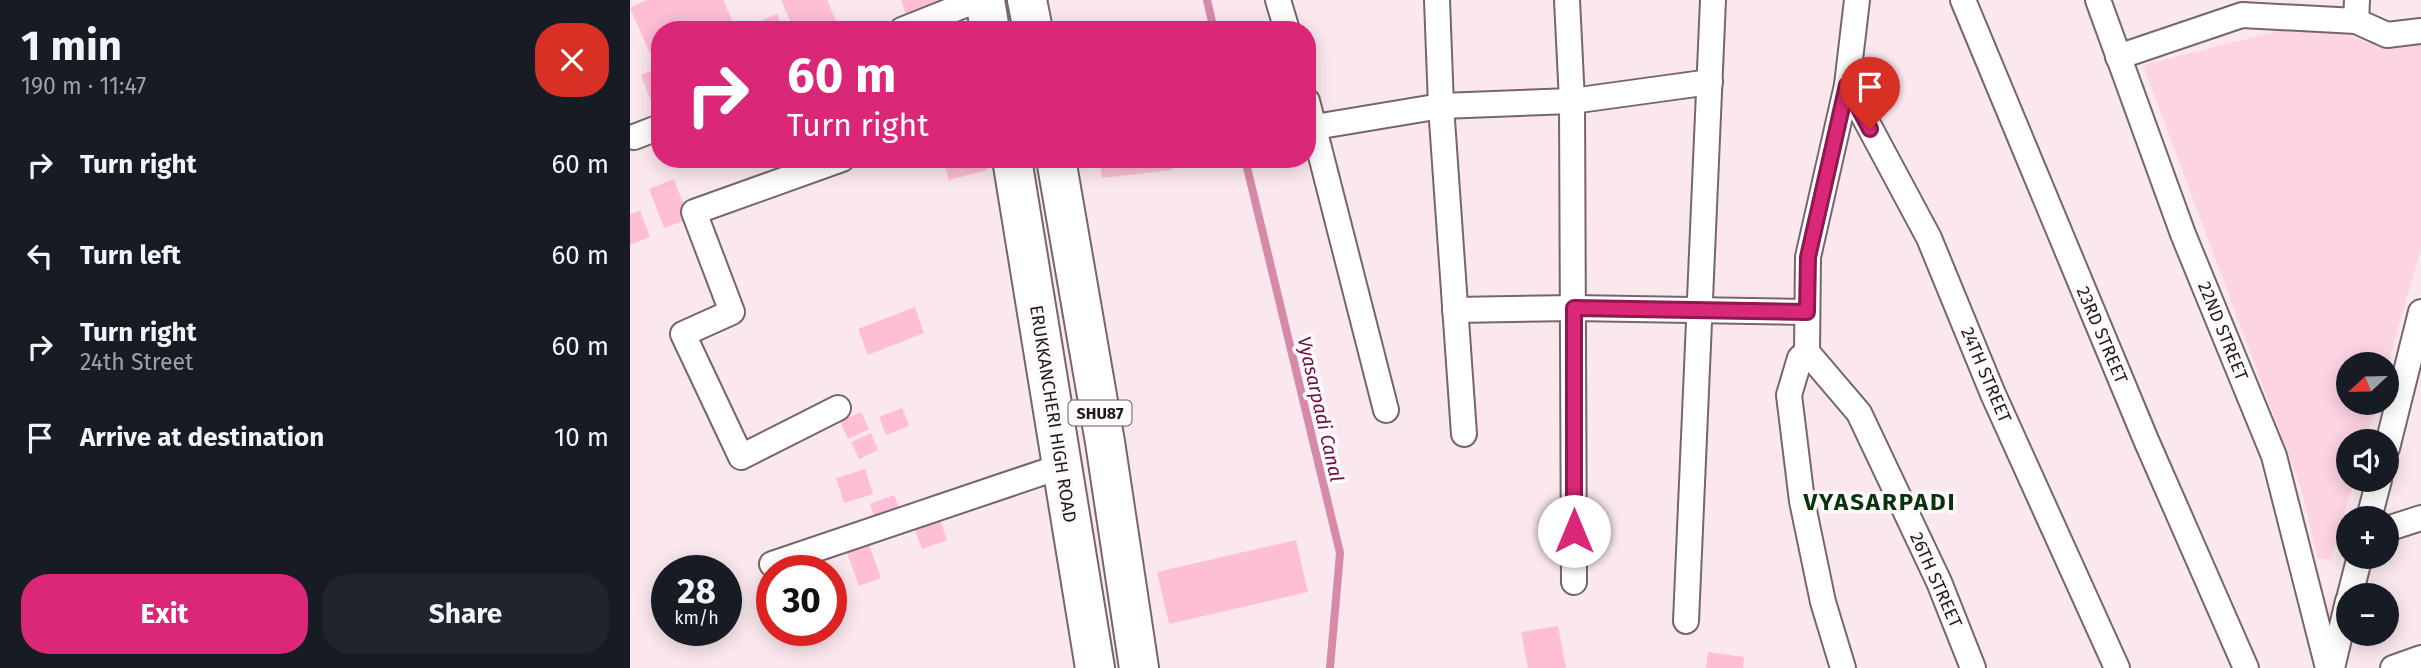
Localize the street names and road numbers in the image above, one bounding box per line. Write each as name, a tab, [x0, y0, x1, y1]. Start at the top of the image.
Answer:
street label: 22ND STREET	[2193, 278, 2253, 384]
street label: 23RD STREET	[2072, 283, 2133, 387]
street label: ERUKKANCHERI HIGH ROAD	[1025, 304, 1081, 524]
street label: 24TH STREET	[1956, 324, 2016, 427]
road number: SHU87	[1068, 400, 1132, 426]
street label: 26TH STREET	[1905, 529, 1967, 632]

